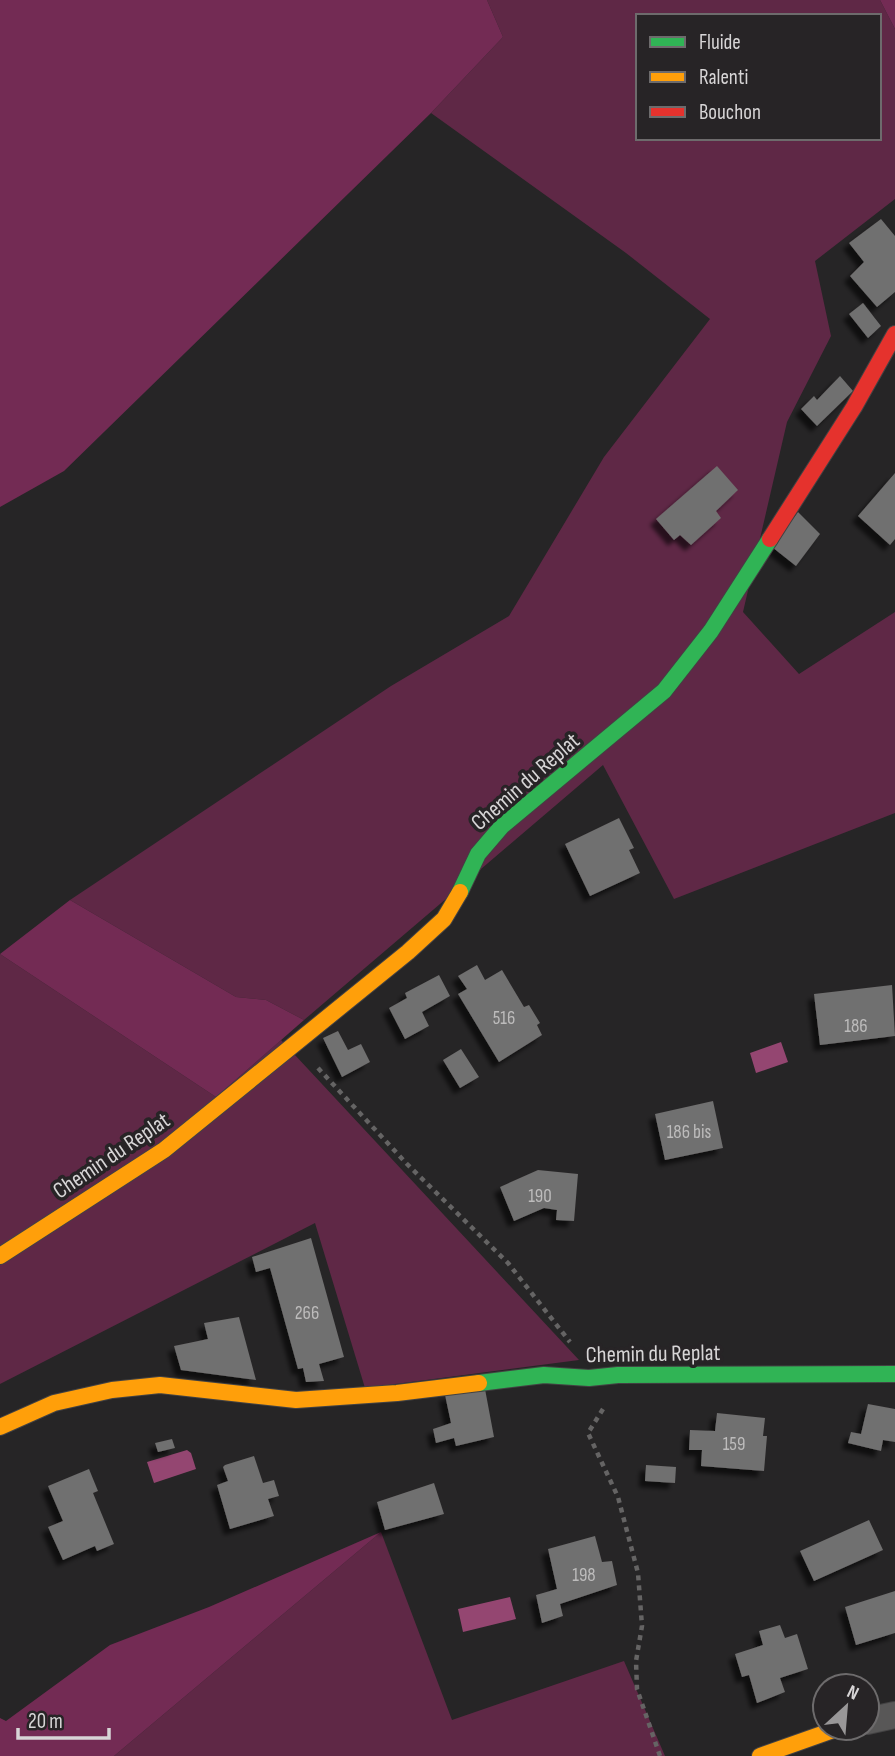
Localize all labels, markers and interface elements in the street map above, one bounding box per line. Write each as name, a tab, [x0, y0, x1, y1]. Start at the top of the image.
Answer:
legend	[636, 14, 881, 140]
text: Fluide	[699, 30, 741, 55]
text: Ralenti	[699, 65, 748, 90]
text: Bouchon	[699, 100, 761, 125]
street label: Chemin du Replat	[466, 727, 586, 837]
house number: 516	[493, 1007, 515, 1030]
house number: 186	[844, 1015, 868, 1038]
street label: Chemin du Replat	[48, 1106, 175, 1205]
house number: 186 bis	[667, 1121, 711, 1144]
house number: 190	[528, 1185, 552, 1208]
house number: 266	[295, 1302, 319, 1325]
street label: Chemin du Replat	[585, 1339, 721, 1369]
house number: 159	[723, 1433, 745, 1456]
house number: 198	[572, 1564, 596, 1587]
north arrow	[811, 1672, 881, 1742]
text: N	[843, 1681, 862, 1706]
scale bar	[18, 1696, 108, 1740]
text: 20 m	[28, 1709, 63, 1734]

